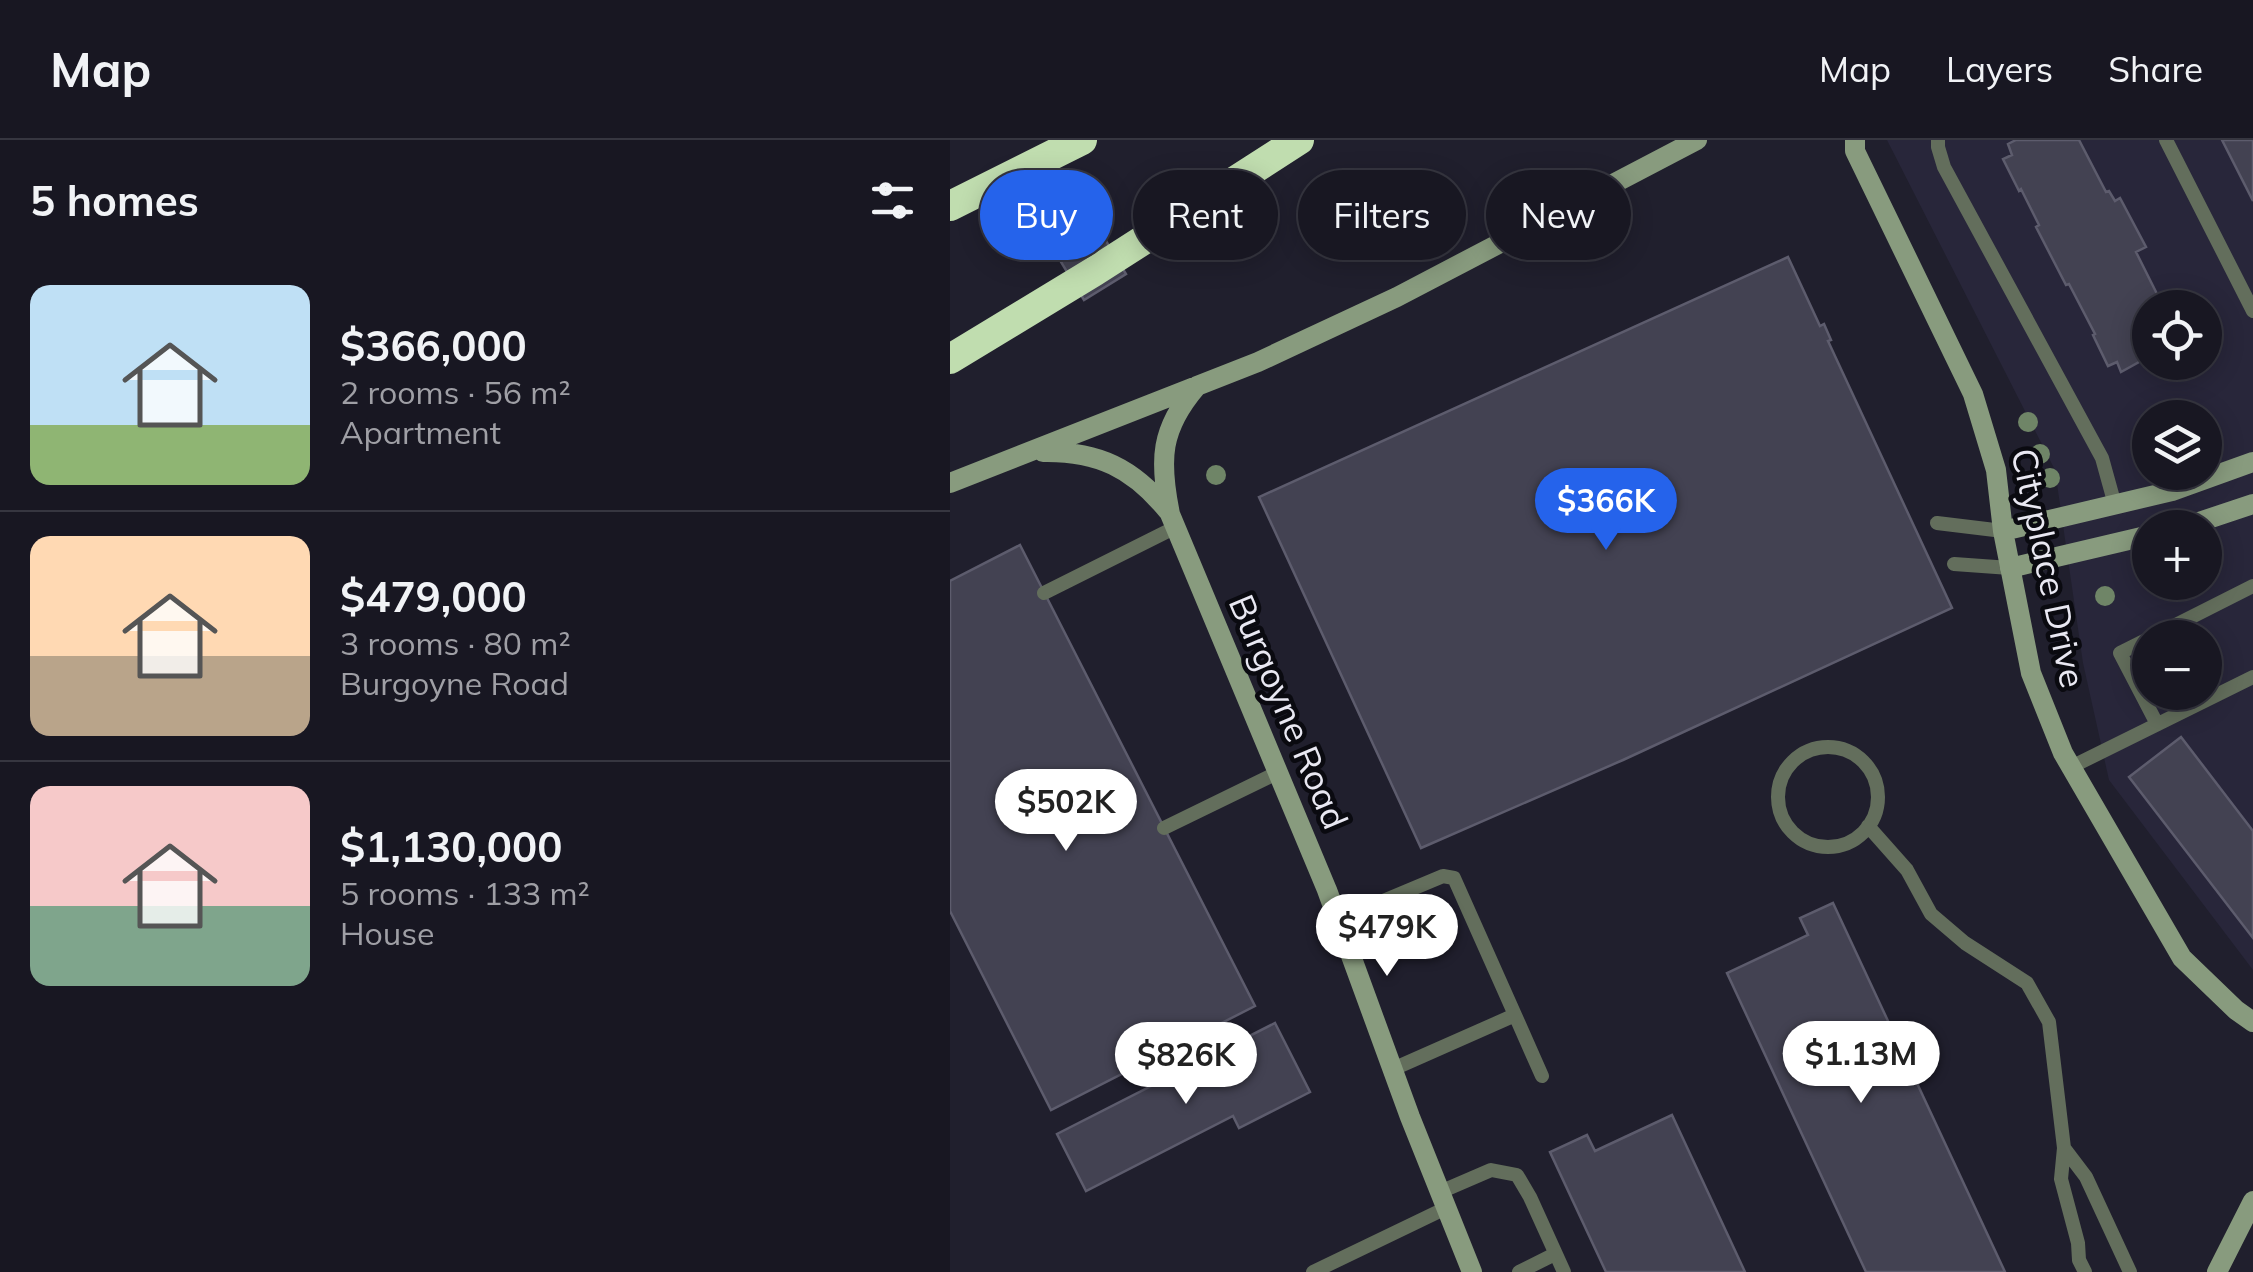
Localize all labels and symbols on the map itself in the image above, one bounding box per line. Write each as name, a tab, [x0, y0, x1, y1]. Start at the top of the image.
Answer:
street label: Cityplace Drive	[2002, 444, 2096, 691]
pin: $366K	[1536, 468, 1676, 553]
street label: Burgoyne Road	[1220, 588, 1358, 835]
pin: $502K	[996, 769, 1136, 854]
pin: $479K	[1317, 894, 1457, 979]
pin: $1.13M	[1780, 1021, 1942, 1106]
pin: $826K	[1116, 1022, 1256, 1107]

